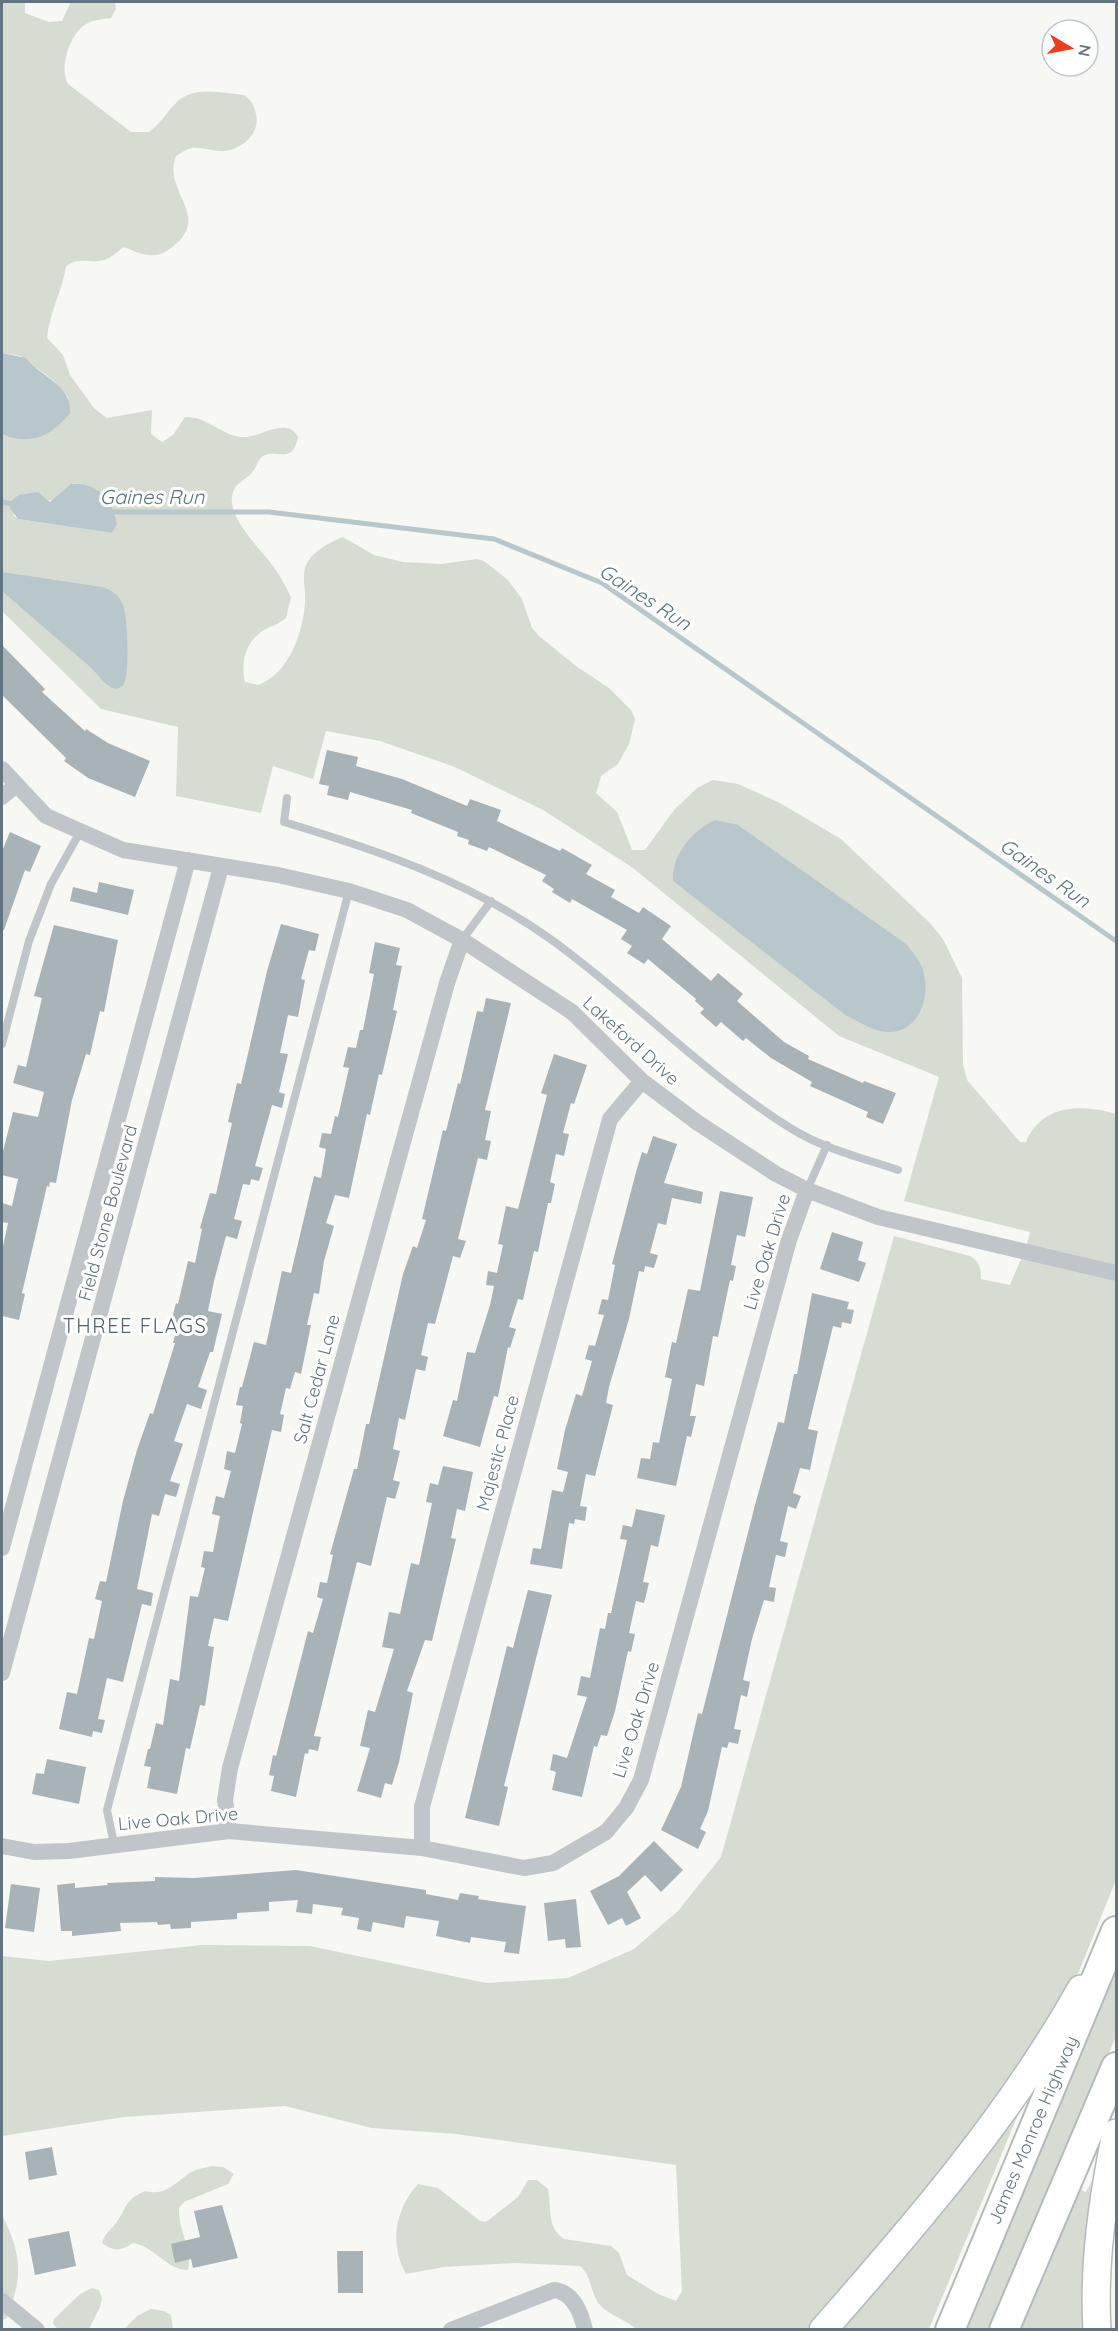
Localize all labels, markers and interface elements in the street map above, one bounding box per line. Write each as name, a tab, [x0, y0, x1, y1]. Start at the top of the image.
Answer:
north arrow	[1040, 18, 1100, 78]
text: N	[1074, 43, 1096, 58]
water label: Gaines Run	[100, 484, 205, 509]
water label: Gaines Run	[595, 558, 696, 636]
water label: Gaines Run	[995, 832, 1096, 913]
street label: Lakeford Drive	[578, 991, 684, 1090]
street label: Field Stone Boulevard	[73, 1122, 142, 1303]
street label: Live Oak Drive	[738, 1191, 795, 1313]
street label: Salt Cedar Lane	[288, 1312, 345, 1446]
district label: THREE FLAGS	[63, 1313, 207, 1338]
street label: Majestic Place	[471, 1393, 524, 1513]
street label: Live Oak Drive	[607, 1659, 664, 1781]
street label: Live Oak Drive	[117, 1802, 239, 1835]
street label: James Monroe Highway	[982, 2032, 1083, 2228]

